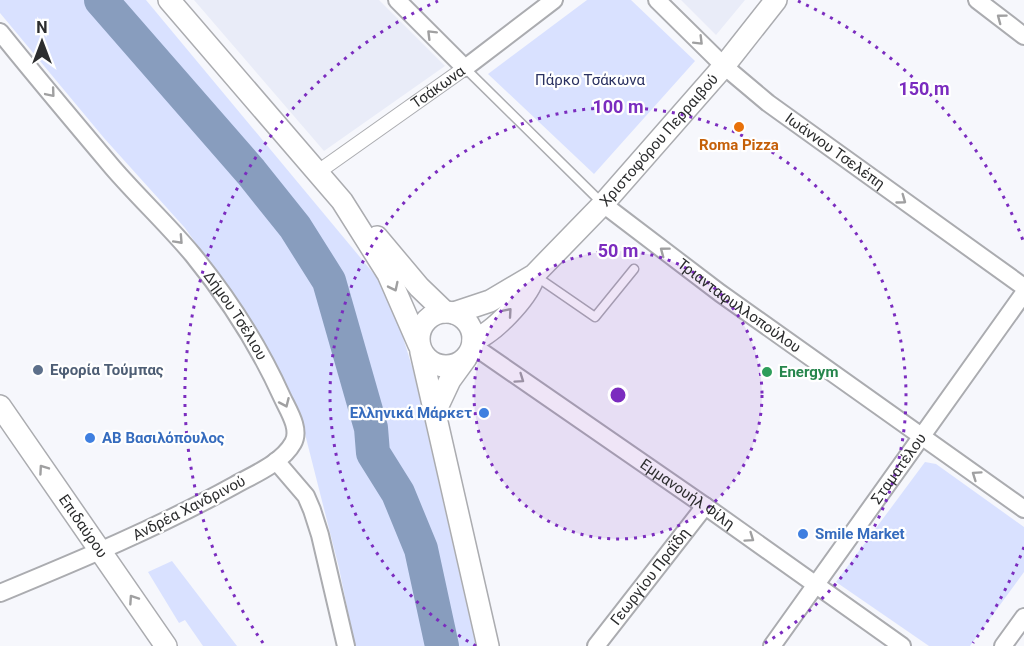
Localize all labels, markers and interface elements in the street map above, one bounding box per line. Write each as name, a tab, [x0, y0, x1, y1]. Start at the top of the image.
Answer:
north arrow	[12, 12, 72, 72]
one-way arrow	[996, 14, 1007, 25]
text: N	[36, 18, 48, 37]
one-way arrow	[428, 31, 439, 42]
one-way arrow	[691, 34, 702, 45]
street label: Τσάκωνα	[408, 62, 469, 112]
street label: Χριστοφόρου Περραιβού	[596, 70, 722, 210]
park label: Πάρκο Τσάκωνα	[535, 71, 645, 89]
text: 150 m	[898, 78, 950, 99]
one-way arrow	[44, 86, 55, 97]
text: 100 m	[592, 96, 644, 117]
street label: Ιωάννου Τσελέπη	[782, 109, 888, 193]
marker: Roma Pizza	[732, 120, 746, 134]
place label: Roma Pizza	[699, 136, 779, 154]
one-way arrow	[895, 193, 906, 204]
one-way arrow	[172, 233, 183, 244]
text: 50 m	[598, 240, 638, 261]
one-way arrow	[660, 247, 671, 258]
street label: Τριανταφυλλοπούλου	[674, 255, 804, 357]
street label: Δήμου Τσέλιου	[200, 267, 271, 363]
one-way arrow	[387, 280, 398, 291]
one-way arrow	[501, 309, 512, 319]
place label: Εφορία Τούμπας	[50, 361, 164, 379]
marker: Εφορία Τούμπας	[31, 363, 45, 377]
place label: Energym	[779, 363, 838, 381]
marker: Energym	[760, 365, 774, 379]
one-way arrow	[514, 372, 525, 383]
centre of rings	[608, 385, 628, 405]
one-way arrow	[278, 396, 290, 407]
place label: Ελληνικά Μάρκετ	[350, 404, 472, 422]
marker: Ελληνικά Μάρκετ	[477, 406, 491, 420]
place label: ΑΒ Βασιλόπουλος	[102, 429, 225, 447]
street label: Σταματέλου	[867, 430, 930, 507]
marker: ΑΒ Βασιλόπουλος	[83, 431, 97, 445]
street label: Εμμανουήλ Φίλη	[637, 455, 738, 533]
one-way arrow	[39, 464, 50, 475]
one-way arrow	[972, 471, 983, 482]
street label: Ανδρέα Χανδρινού	[130, 472, 248, 544]
street label: Επιδαύρου	[55, 491, 111, 561]
street label: Γεωργίου Πραΐδη	[607, 524, 693, 629]
place label: Smile Market	[815, 525, 905, 543]
marker: Smile Market	[796, 527, 810, 541]
one-way arrow	[743, 530, 754, 541]
one-way arrow	[129, 594, 140, 605]

